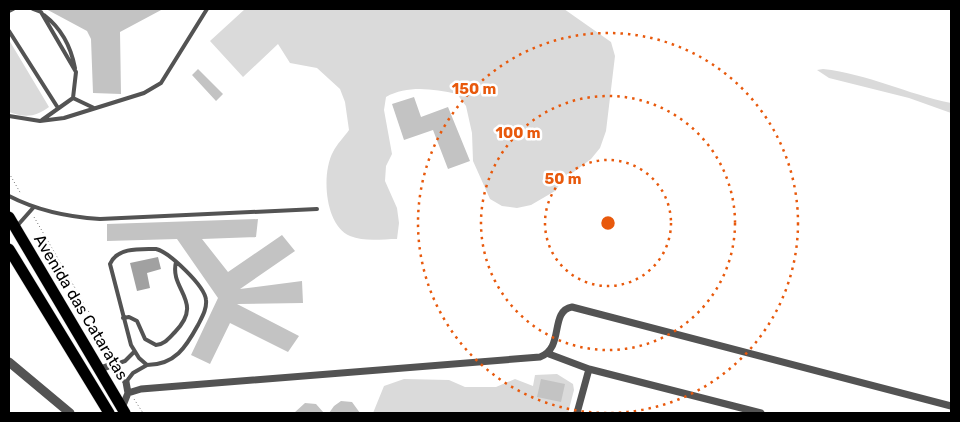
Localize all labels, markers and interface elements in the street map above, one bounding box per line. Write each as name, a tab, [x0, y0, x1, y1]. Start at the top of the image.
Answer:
text: 150 m	[452, 80, 496, 98]
text: 100 m	[496, 124, 540, 142]
text: 50 m	[545, 170, 581, 188]
centre of rings	[599, 214, 617, 232]
street label: Avenida das Cataratas	[30, 231, 132, 383]

